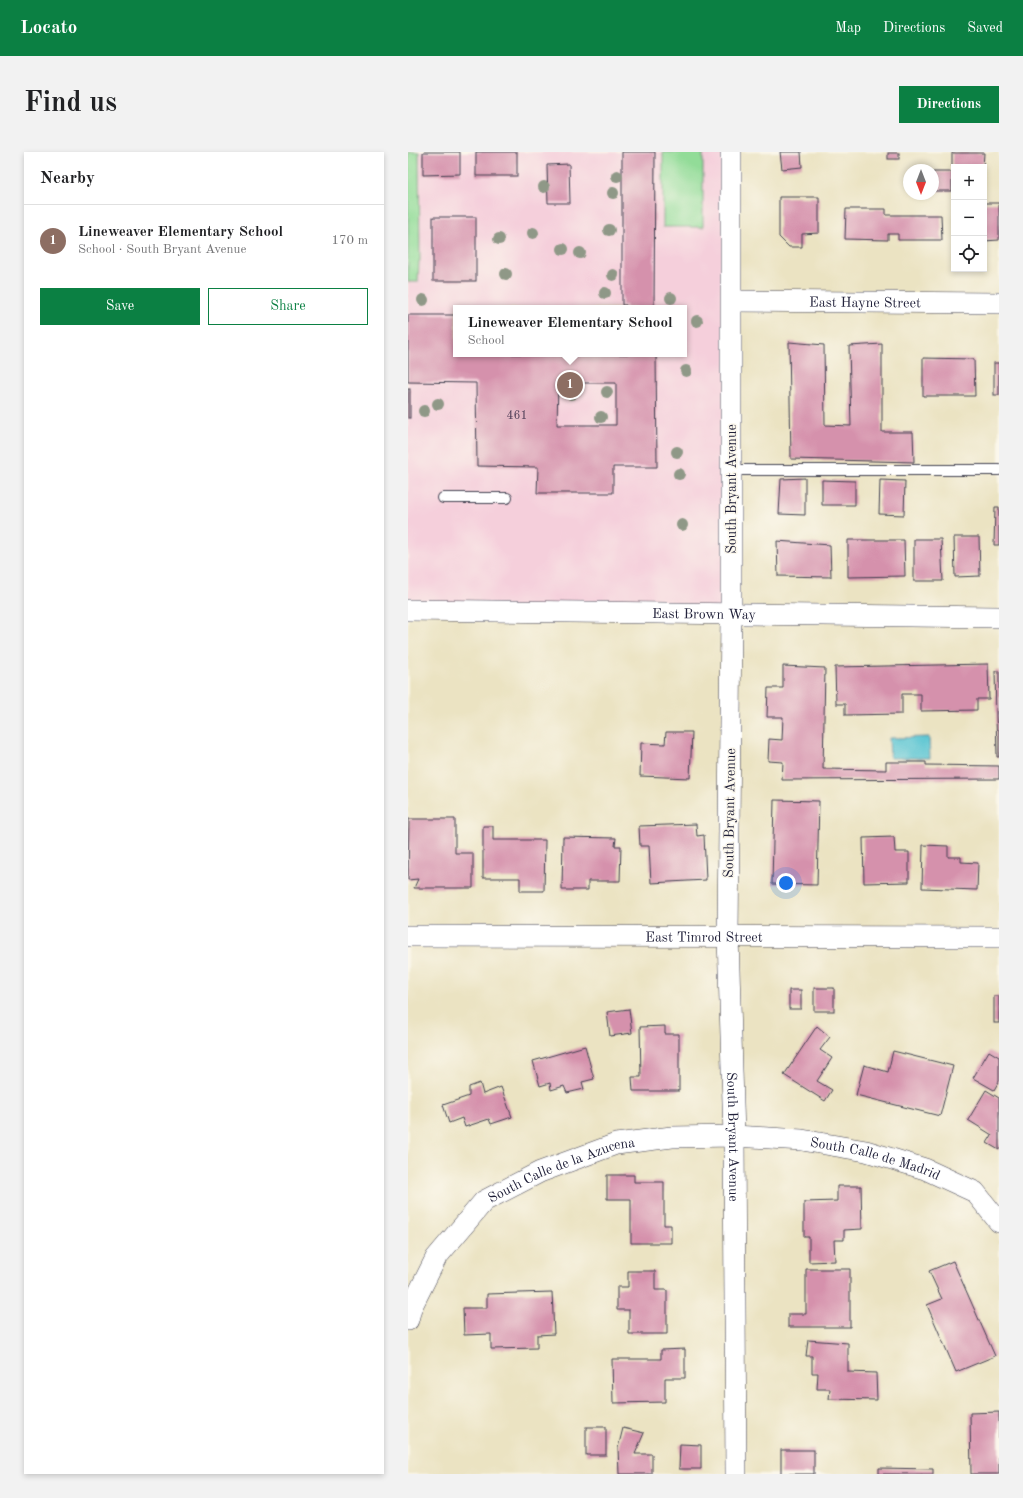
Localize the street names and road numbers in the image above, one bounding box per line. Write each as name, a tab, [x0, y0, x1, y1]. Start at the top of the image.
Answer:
street label: East Hayne Street	[809, 296, 921, 310]
street label: South Bryant Avenue	[725, 424, 739, 554]
street label: East Brown Way	[652, 607, 757, 622]
street label: South Bryant Avenue	[722, 748, 738, 878]
street label: East Timrod Street	[645, 930, 763, 945]
street label: South Bryant Avenue	[724, 1072, 740, 1202]
street label: South Calle de la Azucena	[486, 1136, 636, 1206]
street label: South Calle de Madrid	[809, 1136, 942, 1183]

